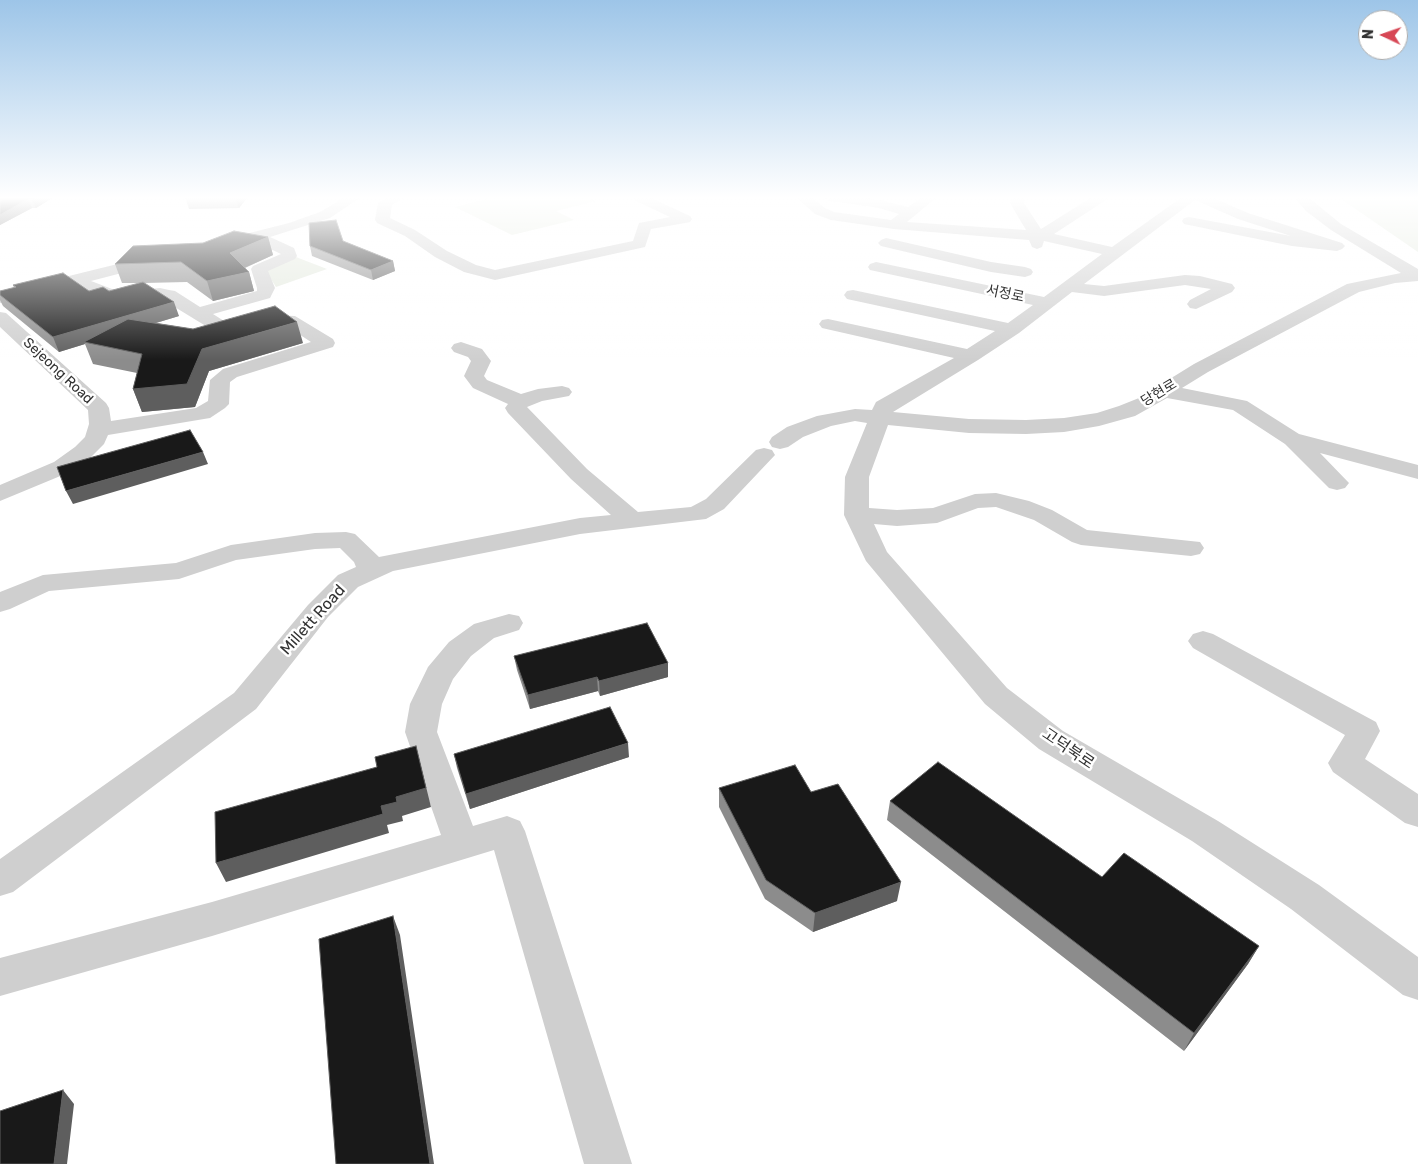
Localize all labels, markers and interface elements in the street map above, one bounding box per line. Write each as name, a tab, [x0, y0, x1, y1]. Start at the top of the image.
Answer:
north arrow	[1358, 10, 1408, 60]
text: N	[1360, 29, 1377, 40]
street label: 서정로	[984, 282, 1026, 306]
street label: Sejeong Road	[20, 334, 96, 408]
street label: 당현로	[1138, 376, 1180, 410]
street label: Millett Road	[277, 581, 349, 659]
street label: 고덕북로	[1038, 725, 1098, 773]

